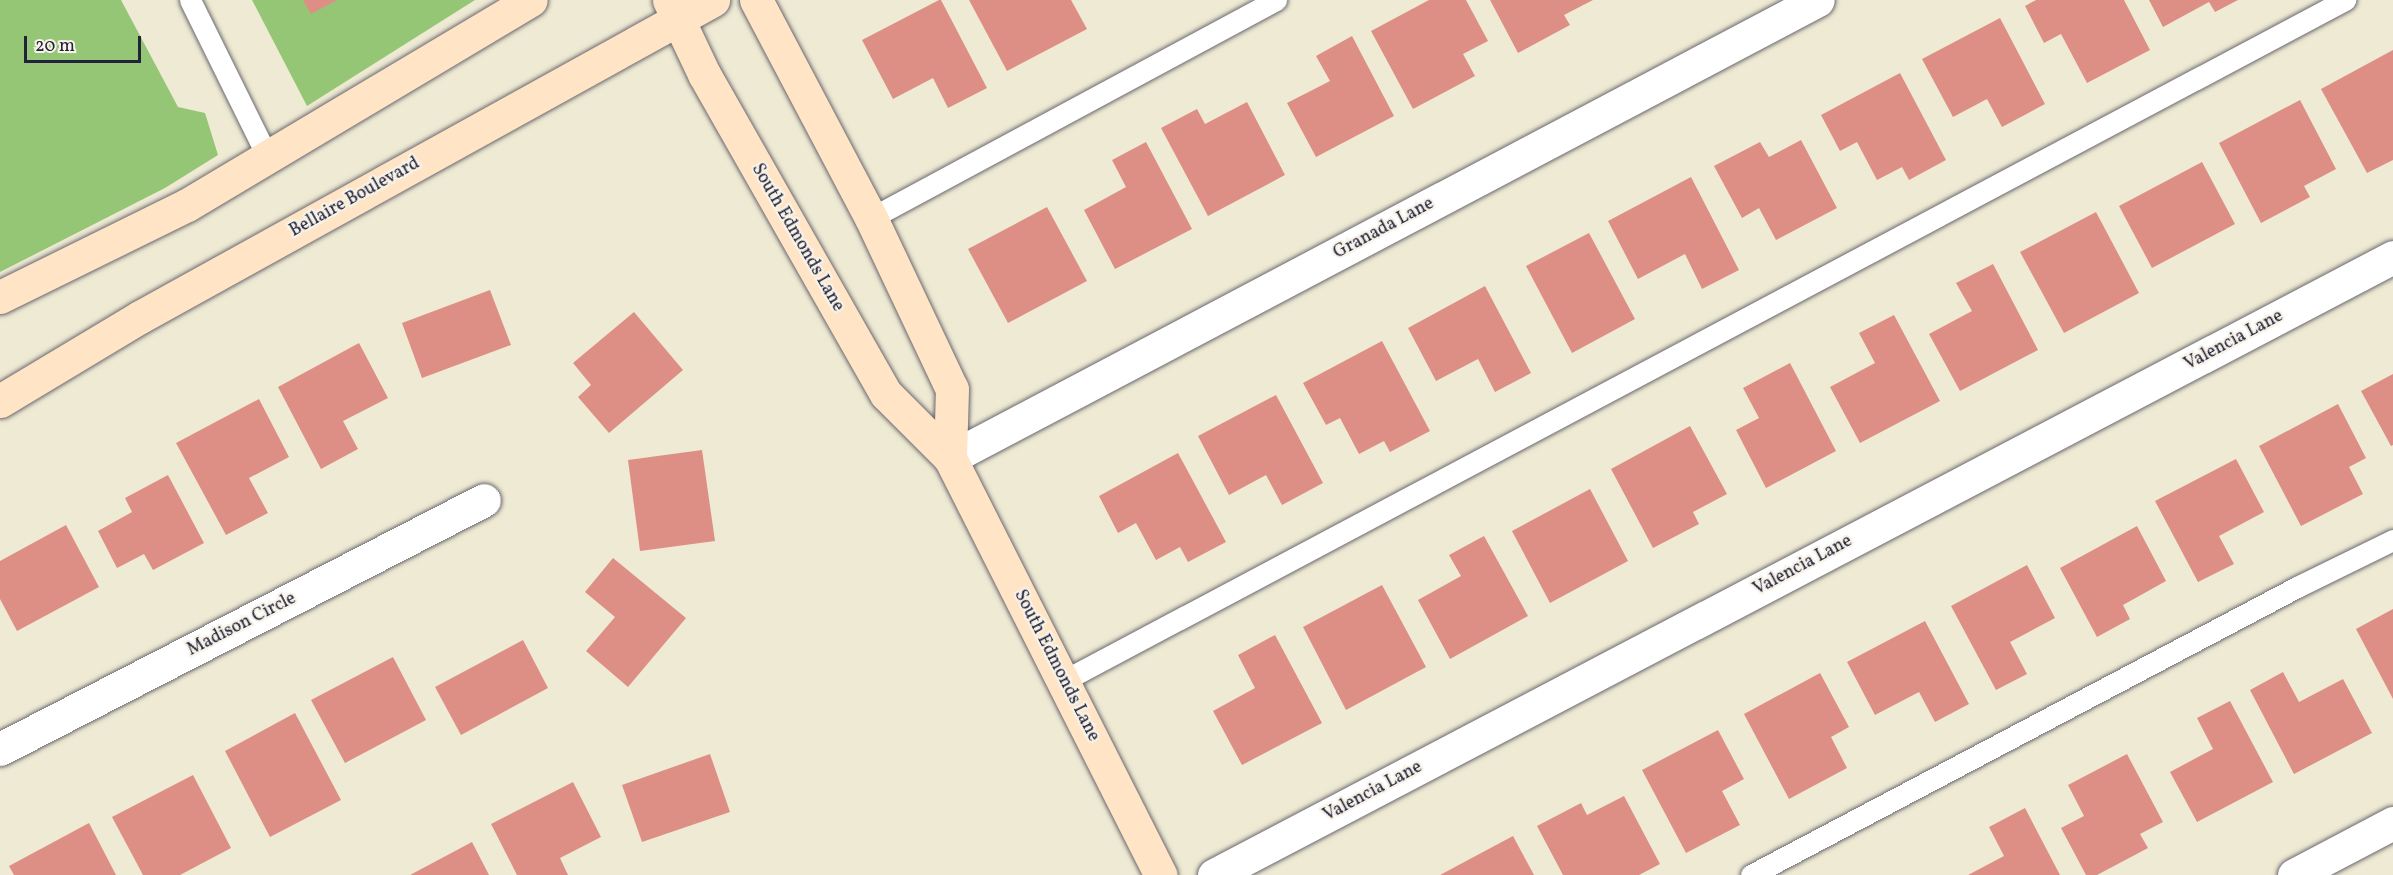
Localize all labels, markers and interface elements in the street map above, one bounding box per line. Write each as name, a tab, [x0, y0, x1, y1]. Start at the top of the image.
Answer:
scale bar	[27, 24, 144, 62]
text: 20 m	[35, 34, 75, 59]
street label: Bellaire Boulevard	[286, 153, 424, 243]
street label: South Edmonds Lane	[746, 160, 848, 316]
street label: Granada Lane	[1330, 194, 1438, 264]
street label: Valencia Lane	[2181, 306, 2287, 376]
street label: Valencia Lane	[1750, 531, 1856, 601]
street label: South Edmonds Lane	[1008, 587, 1104, 745]
street label: Madison Circle	[184, 588, 300, 662]
street label: Valencia Lane	[1320, 757, 1426, 827]

